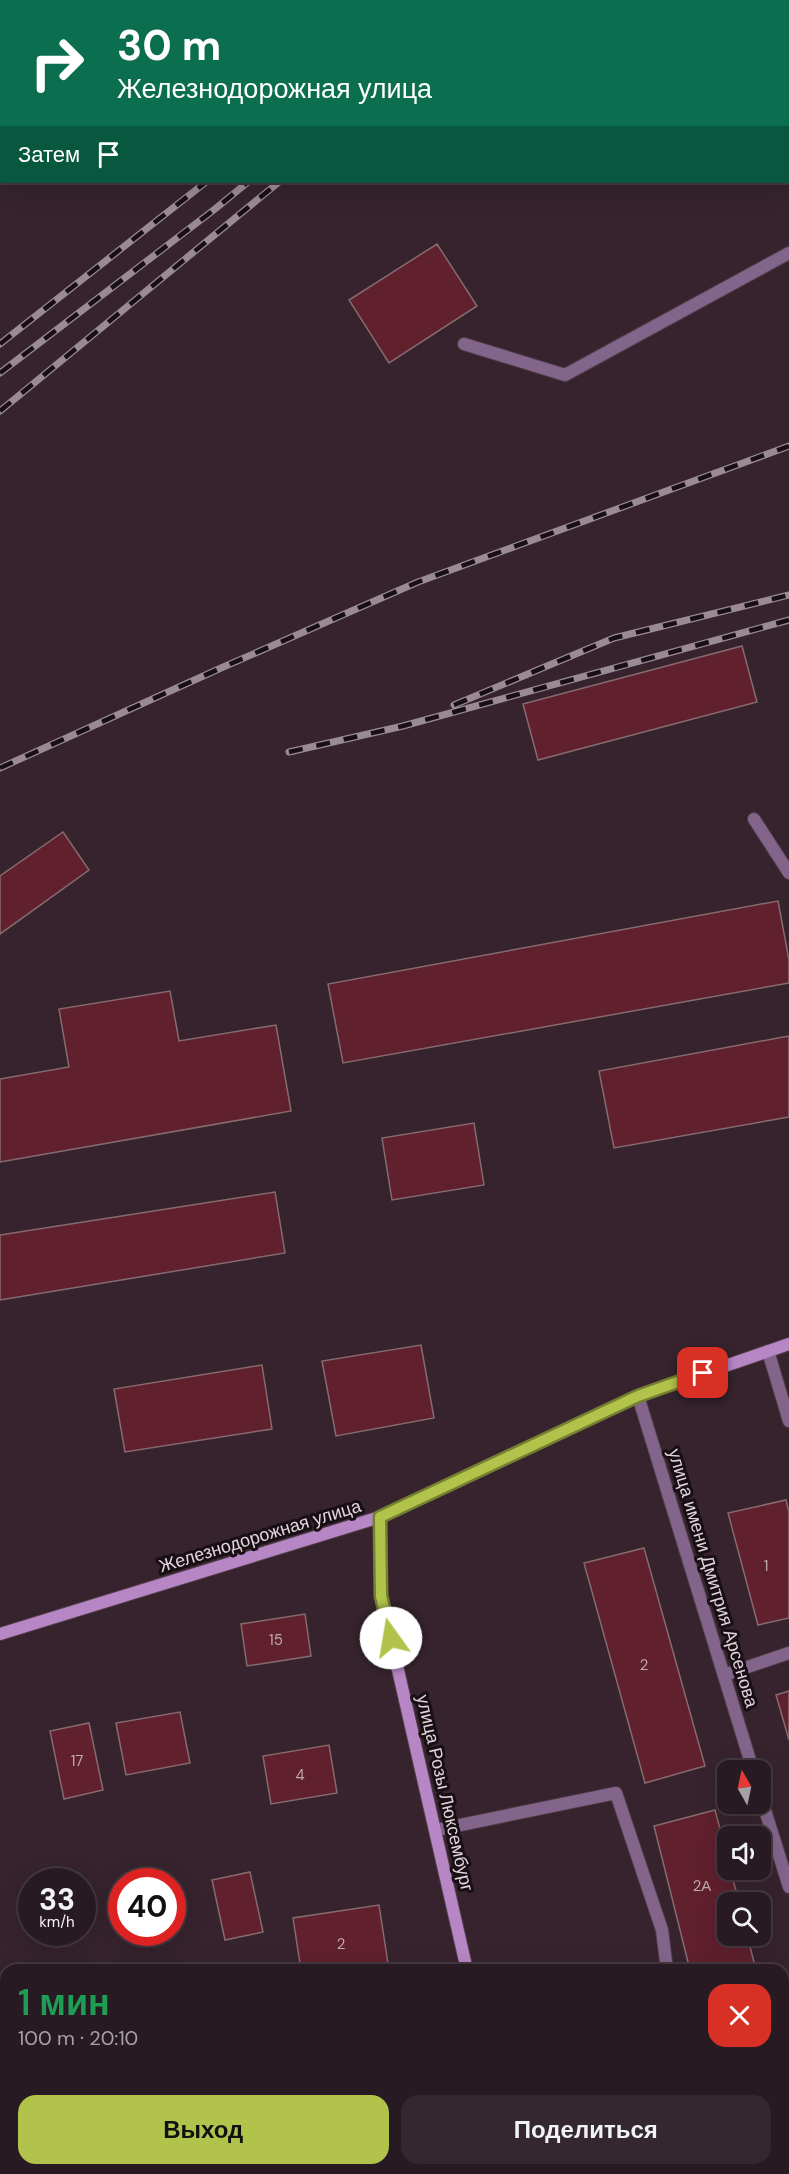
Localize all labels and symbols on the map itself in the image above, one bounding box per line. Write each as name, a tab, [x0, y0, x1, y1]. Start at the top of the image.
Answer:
pin	[677, 1347, 728, 1398]
street label: улица имени Дмитрия Арсенова	[662, 1446, 764, 1711]
street label: Железнодорожная улица	[156, 1494, 365, 1578]
house number: 1	[764, 1556, 768, 1576]
position arrow	[359, 1606, 423, 1670]
house number: 15	[269, 1630, 283, 1650]
house number: 2	[640, 1655, 648, 1675]
street label: улица Розы Люксембург	[411, 1692, 479, 1894]
house number: 17	[71, 1751, 83, 1771]
north arrow	[717, 1760, 771, 1814]
house number: 4	[295, 1765, 305, 1785]
speed limit sign: 40	[108, 1868, 186, 1946]
house number: 2А	[693, 1876, 711, 1896]
house number: 2	[337, 1934, 345, 1954]

